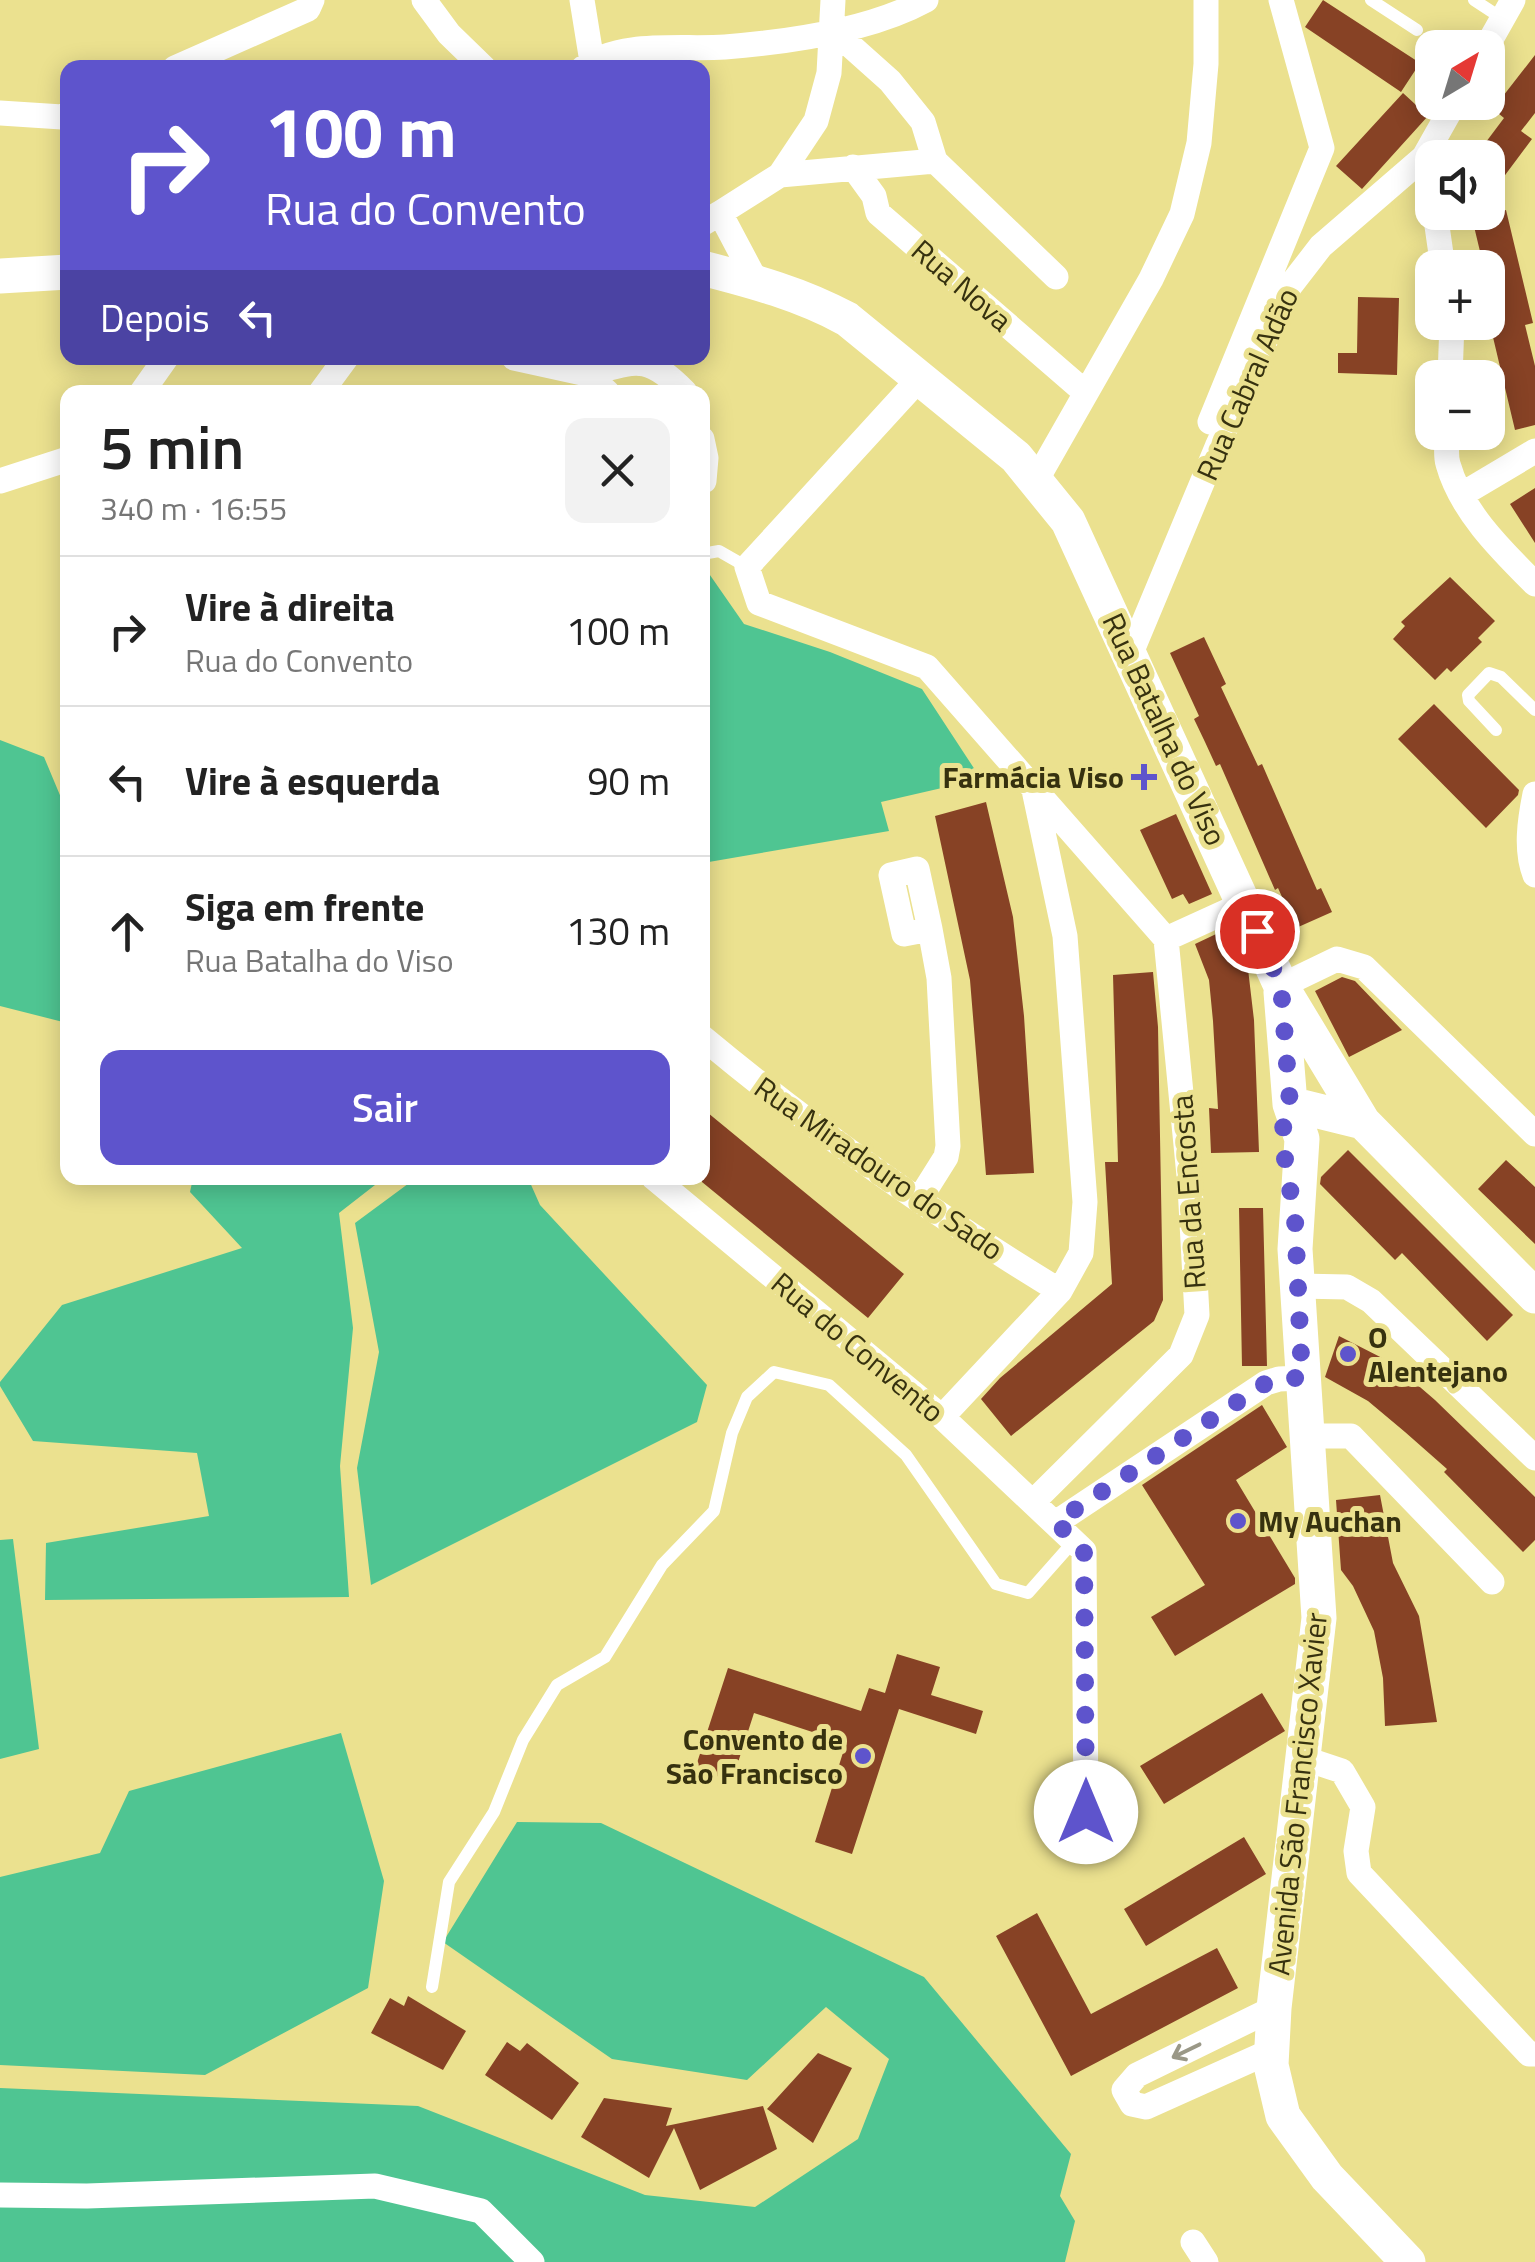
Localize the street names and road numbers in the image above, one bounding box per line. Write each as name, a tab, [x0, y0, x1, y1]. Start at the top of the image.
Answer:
street label: Rua Nova	[901, 228, 1023, 342]
street label: Rua Cabral Adão	[1184, 280, 1310, 488]
street label: Rua Batalha do Viso	[1091, 605, 1239, 853]
street label: Rua Miradouro do Sado	[745, 1065, 1013, 1271]
street label: Rua da Encosta	[1158, 1093, 1218, 1291]
street label: Rua do Convento	[761, 1261, 955, 1433]
street label: Avenida São Francisco Xavier	[1255, 1610, 1339, 1978]

